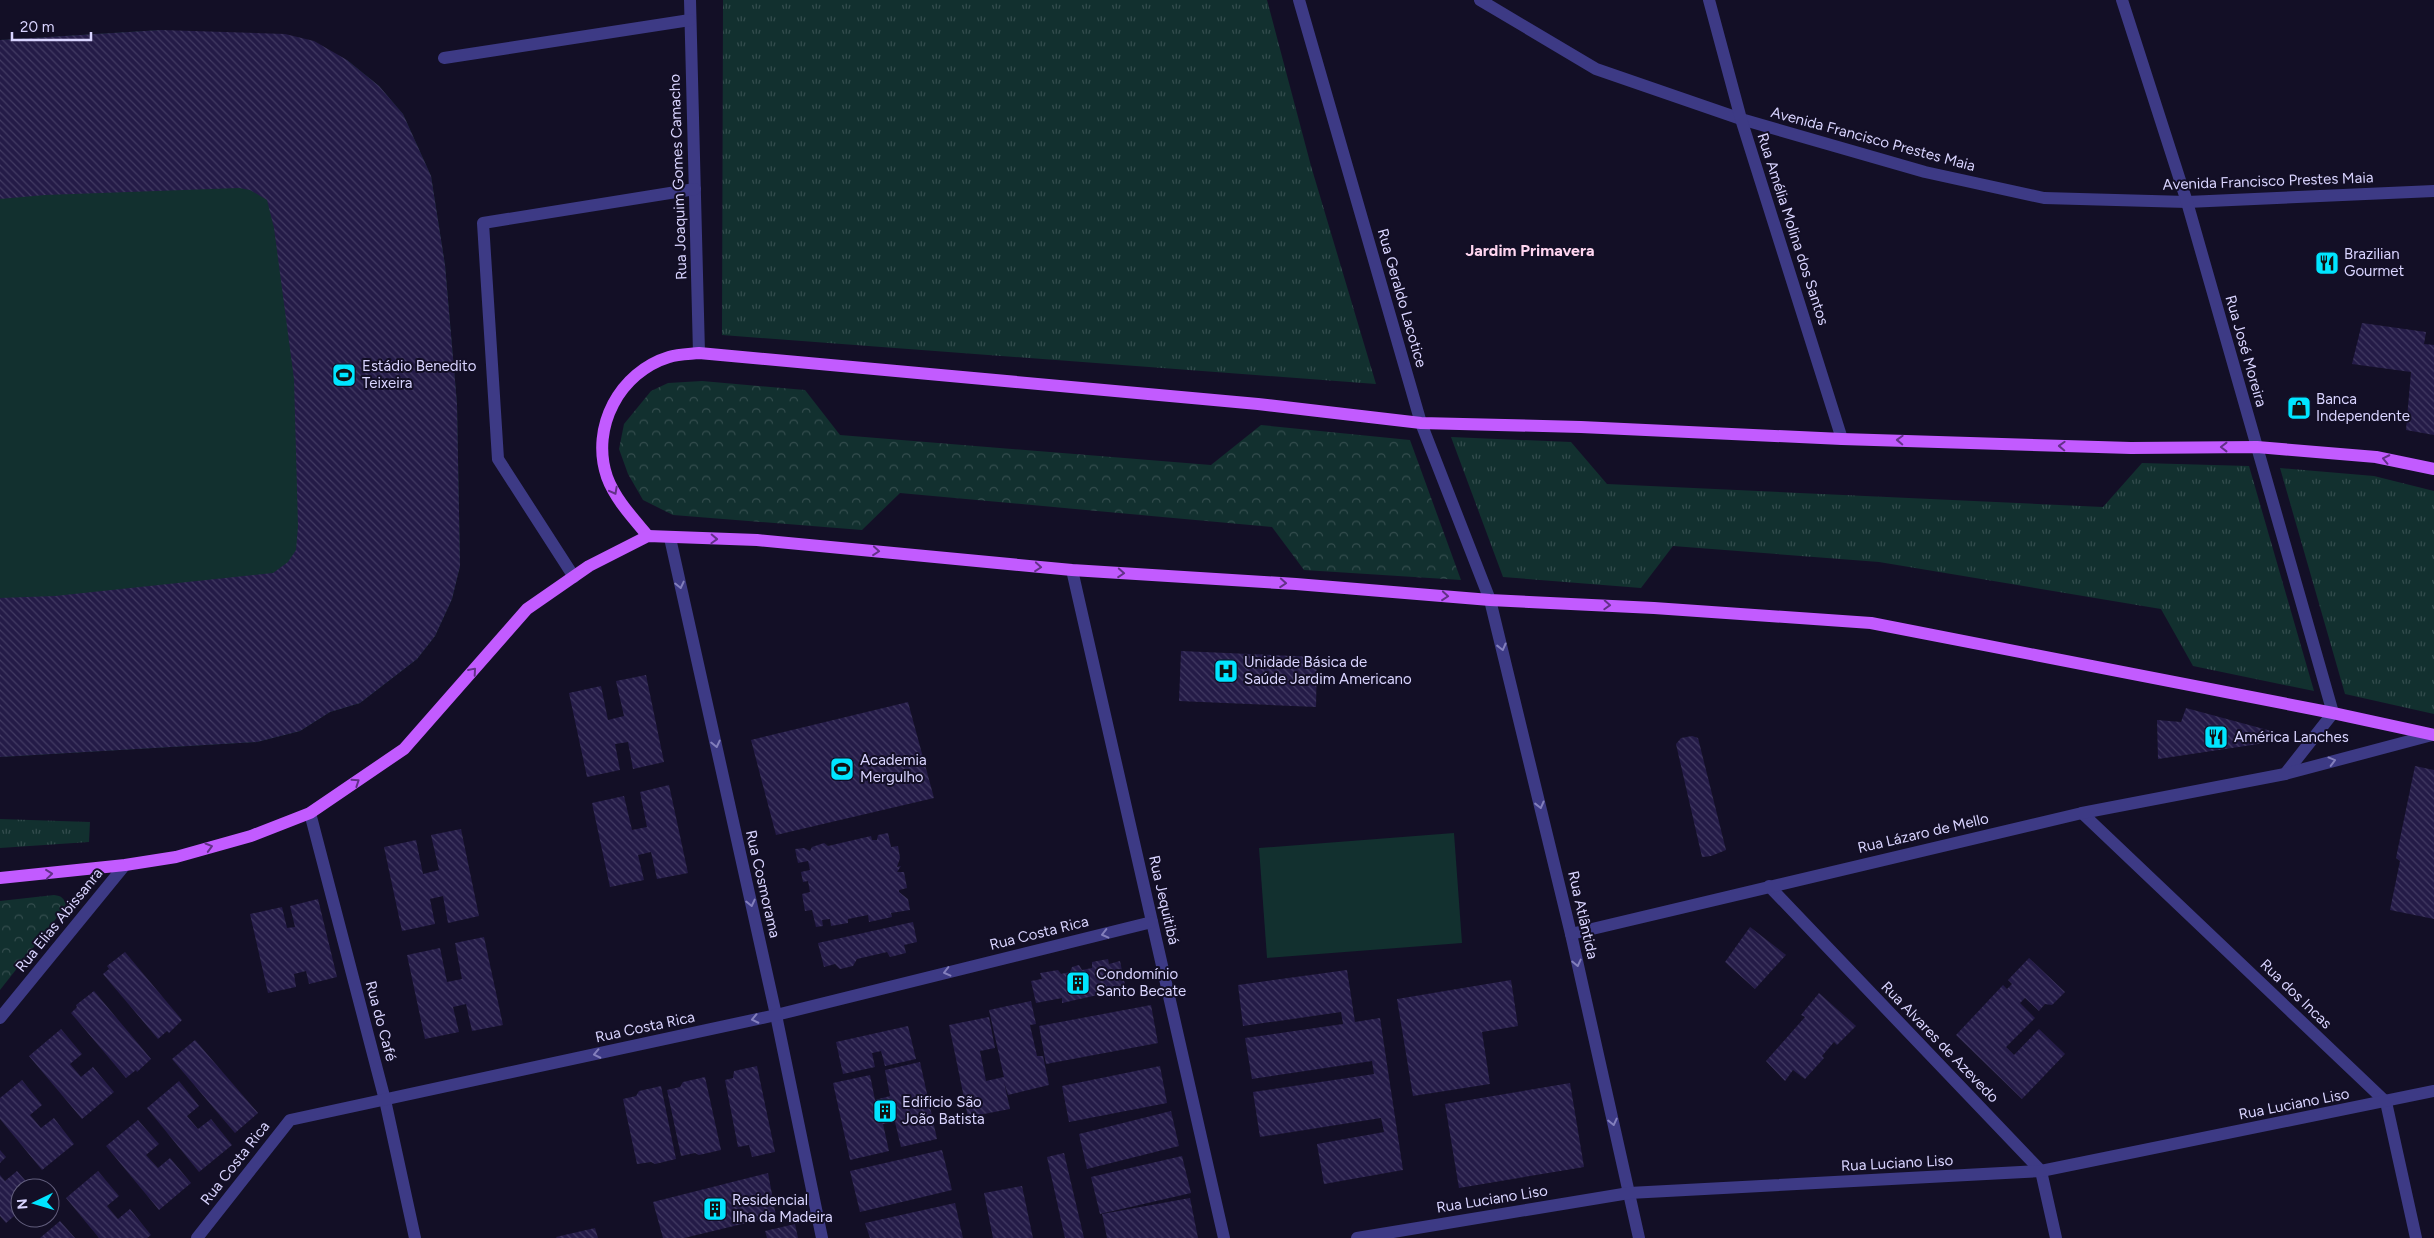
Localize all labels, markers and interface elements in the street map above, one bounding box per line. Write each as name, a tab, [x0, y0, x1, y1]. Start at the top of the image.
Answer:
scale bar	[12, 10, 91, 42]
text: 20 m	[20, 18, 54, 36]
street label: Rua Joaquim Gomes Camacho	[665, 73, 691, 280]
street label: Avenida Francisco Prestes Maia	[1769, 103, 1977, 175]
street label: Rua Amélia Molina dos Santos	[1753, 131, 1833, 327]
street label: Avenida Francisco Prestes Maia	[2162, 168, 2374, 194]
street label: Rua Geraldo Lacotice	[1374, 226, 1430, 370]
district label: Jardim Primavera	[1465, 241, 1595, 260]
place label: Brazilian Gourmet	[2344, 245, 2404, 280]
restaurant icon: Brazilian Gourmet	[2314, 250, 2340, 276]
street label: Rua José Moreira	[2221, 293, 2271, 409]
place label: Estádio Benedito Teixeira	[362, 357, 477, 392]
sports icon: Estádio Benedito Teixeira	[331, 362, 357, 388]
place label: Banca Independente	[2316, 390, 2410, 425]
shop icon: Banca Independente	[2286, 395, 2312, 421]
one-way arrow	[1895, 435, 1903, 446]
one-way arrow	[2058, 440, 2066, 451]
one-way arrow	[2220, 442, 2228, 452]
one-way arrow	[2382, 454, 2391, 465]
one-way arrow	[608, 486, 618, 495]
one-way arrow	[710, 534, 718, 544]
one-way arrow	[872, 545, 880, 556]
one-way arrow	[1034, 561, 1042, 572]
one-way arrow	[1117, 567, 1125, 578]
one-way arrow	[1279, 577, 1287, 588]
one-way arrow	[674, 581, 685, 590]
one-way arrow	[1441, 590, 1449, 601]
one-way arrow	[1603, 600, 1611, 611]
one-way arrow	[1496, 643, 1507, 652]
place label: Unidade Básica de Saúde Jardim Americano	[1244, 653, 1412, 688]
hospital icon: Unidade Básica de Saúde Jardim Americano	[1213, 658, 1239, 684]
one-way arrow	[467, 668, 476, 677]
restaurant icon: América Lanches	[2203, 724, 2229, 750]
place label: América Lanches	[2234, 728, 2349, 746]
one-way arrow	[710, 740, 720, 749]
place label: Academia Mergulho	[860, 751, 927, 786]
sports icon: Academia Mergulho	[829, 756, 855, 782]
one-way arrow	[2327, 757, 2335, 767]
one-way arrow	[350, 779, 360, 788]
one-way arrow	[1534, 801, 1545, 810]
street label: Rua Lázaro de Mello	[1856, 809, 1991, 857]
street label: Rua Cosmorama	[742, 828, 784, 940]
one-way arrow	[204, 843, 212, 853]
street label: Rua Jequitibá	[1145, 854, 1183, 946]
street label: Rua Elias Abissanra	[12, 864, 106, 976]
one-way arrow	[45, 869, 53, 880]
street label: Rua Atlântida	[1564, 869, 1602, 961]
one-way arrow	[745, 898, 756, 907]
street label: Rua Costa Rica	[988, 912, 1090, 954]
one-way arrow	[1101, 928, 1110, 939]
street label: Rua dos Incas	[2256, 955, 2336, 1033]
one-way arrow	[1571, 959, 1582, 968]
place label: Condomínio Santo Becate	[1096, 965, 1186, 1000]
one-way arrow	[944, 967, 952, 977]
building icon: Condomínio Santo Becate	[1065, 970, 1091, 996]
street label: Rua Alvares de Azevedo	[1877, 978, 2003, 1106]
street label: Rua do Café	[362, 979, 400, 1063]
street label: Rua Costa Rica	[594, 1008, 696, 1046]
one-way arrow	[751, 1013, 760, 1024]
one-way arrow	[592, 1048, 601, 1059]
street label: Rua Luciano Liso	[2237, 1084, 2351, 1124]
place label: Edificio São João Batista	[902, 1093, 985, 1128]
building icon: Edificio São João Batista	[872, 1098, 898, 1124]
street label: Rua Costa Rica	[197, 1118, 273, 1208]
one-way arrow	[1607, 1118, 1618, 1126]
street label: Rua Luciano Liso	[1840, 1151, 1954, 1175]
north arrow	[10, 1178, 60, 1228]
street label: Rua Luciano Liso	[1435, 1181, 1549, 1217]
place label: Residencial Ilha da Madeira	[732, 1191, 833, 1226]
building icon: Residencial Ilha da Madeira	[702, 1196, 728, 1222]
text: N	[14, 1198, 31, 1210]

